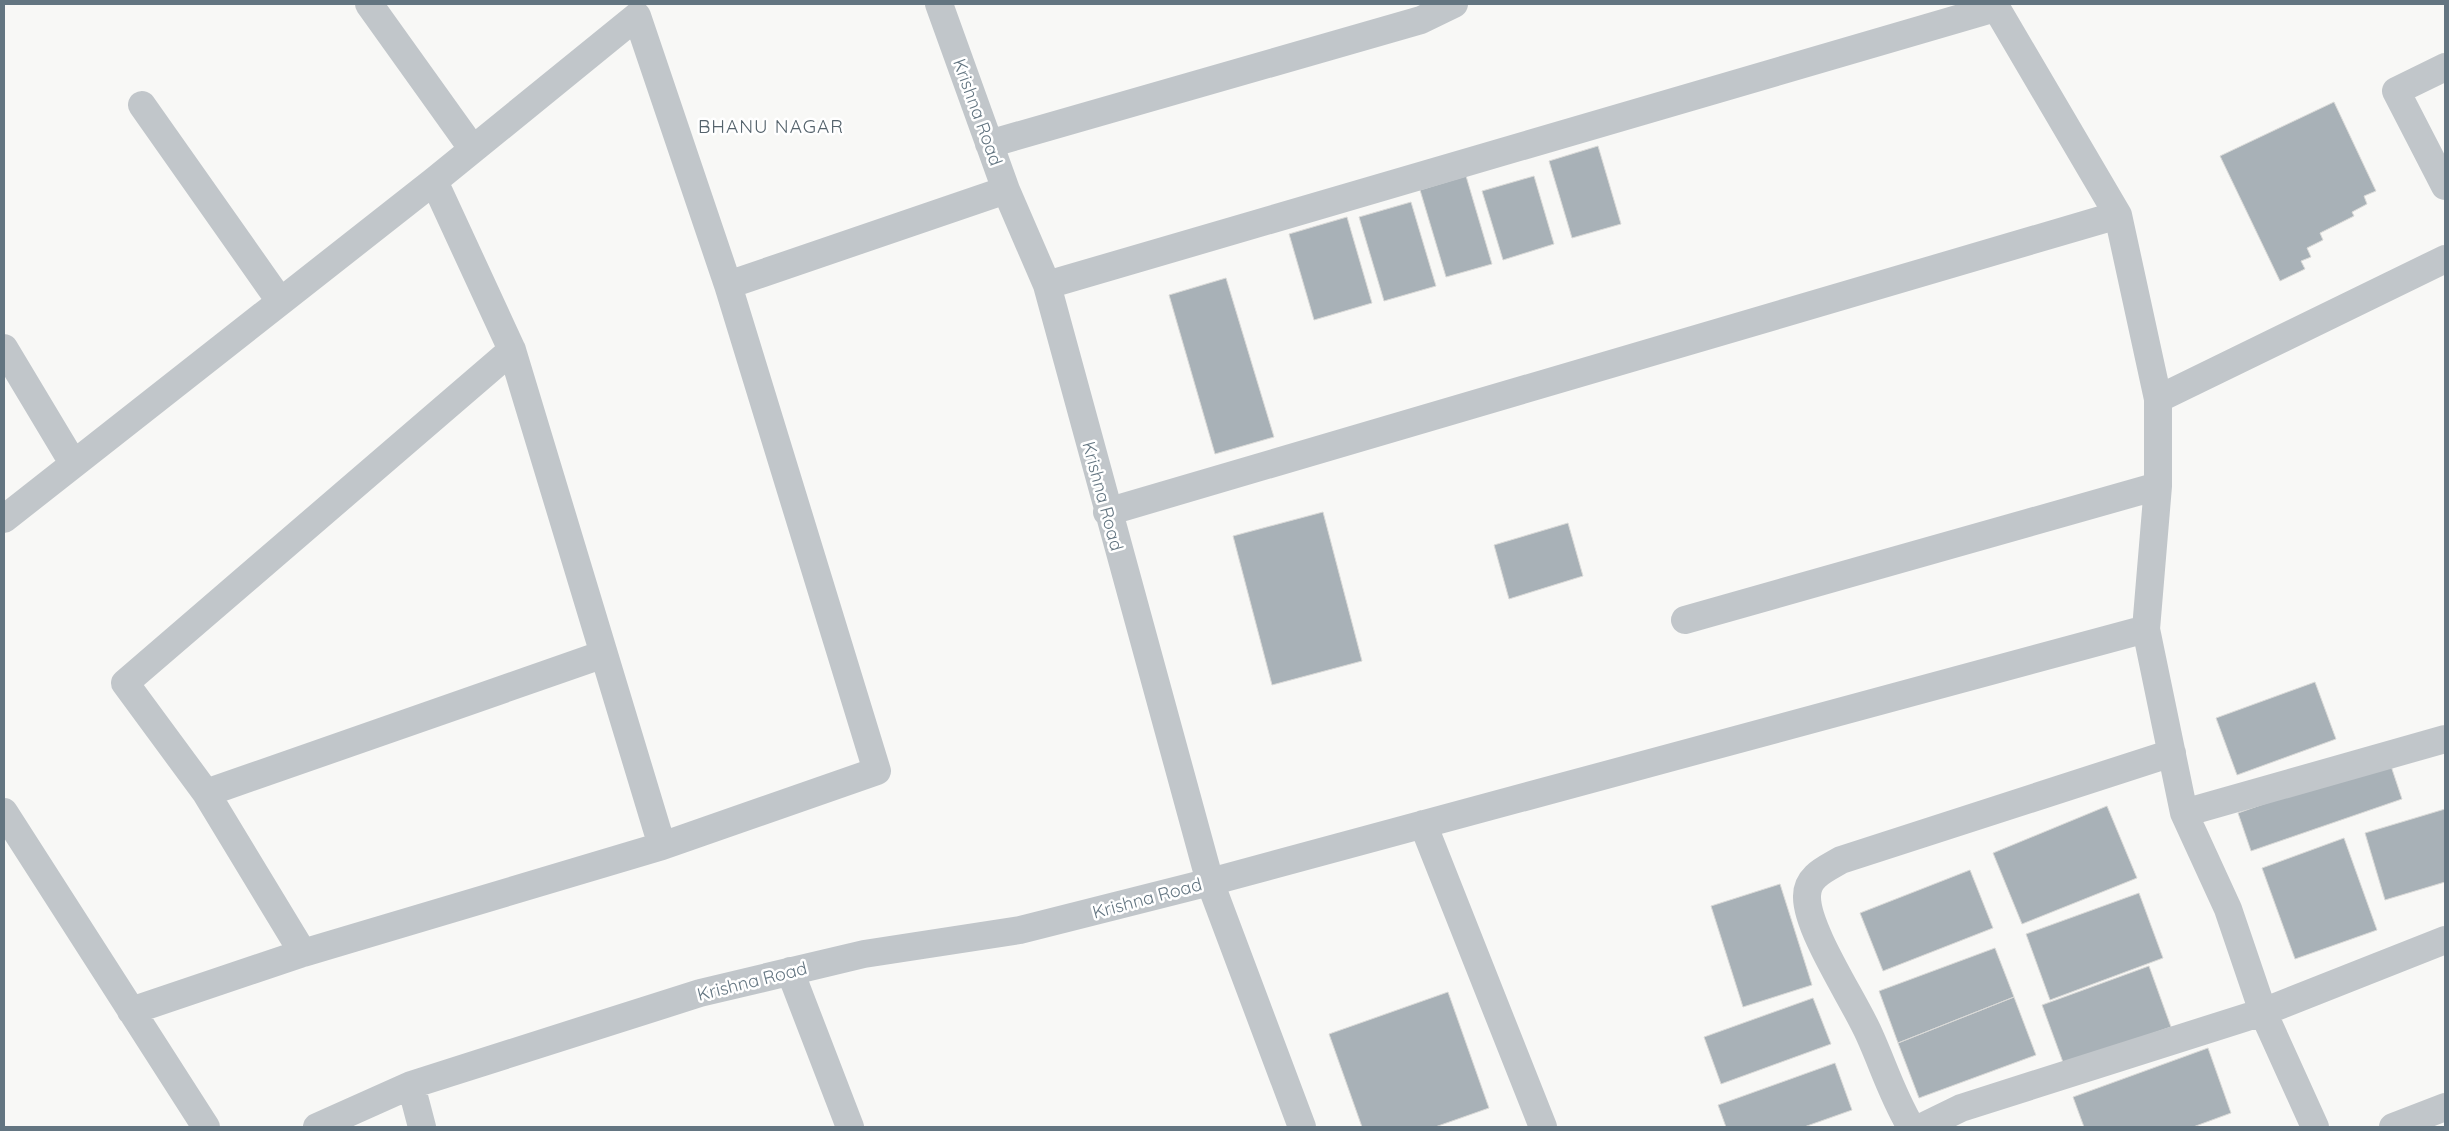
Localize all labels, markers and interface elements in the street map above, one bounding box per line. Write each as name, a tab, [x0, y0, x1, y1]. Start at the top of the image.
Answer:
street label: Krishna Road	[948, 55, 1008, 169]
district label: BHANU NAGAR	[698, 114, 844, 138]
street label: Krishna Road	[1077, 439, 1129, 553]
street label: Krishna Road	[1090, 872, 1204, 924]
street label: Krishna Road	[695, 956, 809, 1006]

